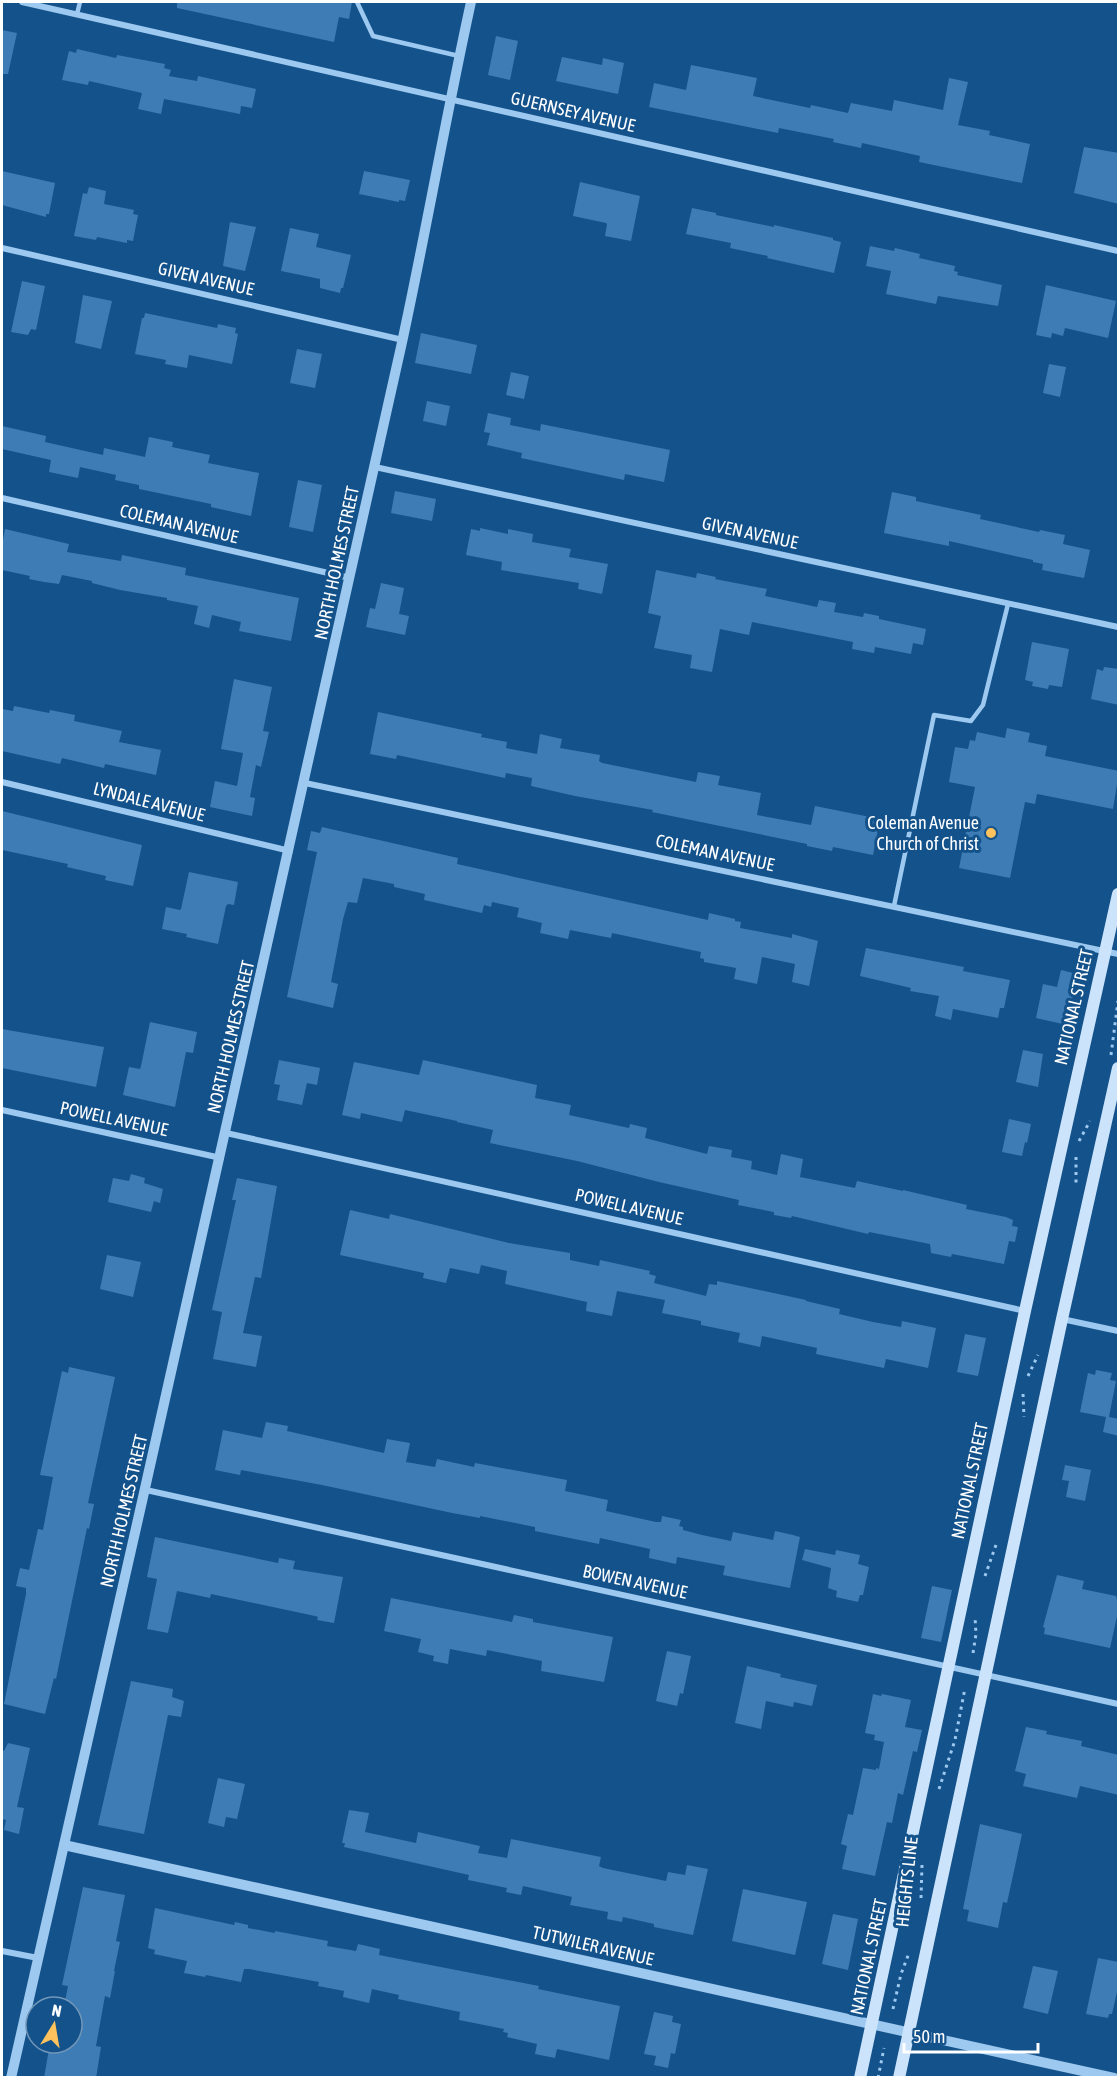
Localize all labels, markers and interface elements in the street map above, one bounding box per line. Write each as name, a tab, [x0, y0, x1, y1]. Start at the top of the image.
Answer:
street label: GUERNSEY AVENUE	[509, 87, 638, 136]
street label: GIVEN AVENUE	[156, 257, 256, 300]
street label: NORTH HOLMES STREET	[310, 484, 363, 642]
street label: COLEMAN AVENUE	[118, 500, 241, 547]
street label: GIVEN AVENUE	[700, 512, 800, 553]
street label: LYNDALE AVENUE	[91, 778, 207, 826]
place label: Coleman Avenue Church of Christ	[867, 812, 979, 854]
marker: Coleman Avenue Church of Christ	[984, 826, 998, 840]
street label: COLEMAN AVENUE	[654, 830, 777, 875]
street label: NATIONAL STREET	[1050, 947, 1097, 1067]
street label: NORTH HOLMES STREET	[203, 958, 258, 1115]
street label: POWELL AVENUE	[58, 1097, 170, 1140]
street label: POWELL AVENUE	[573, 1184, 685, 1229]
street label: NATIONAL STREET	[947, 1421, 992, 1541]
street label: NORTH HOLMES STREET	[96, 1432, 151, 1589]
street label: BOWEN AVENUE	[581, 1560, 690, 1603]
street label: HEIGHTS LINE	[891, 1836, 922, 1928]
street label: NATIONAL STREET	[846, 1897, 891, 2017]
street label: TUTWILER AVENUE	[530, 1921, 656, 1970]
north arrow	[24, 1995, 84, 2055]
text: N	[51, 2001, 63, 2020]
scale bar	[904, 2016, 1038, 2054]
text: 50 m	[913, 2026, 945, 2047]

